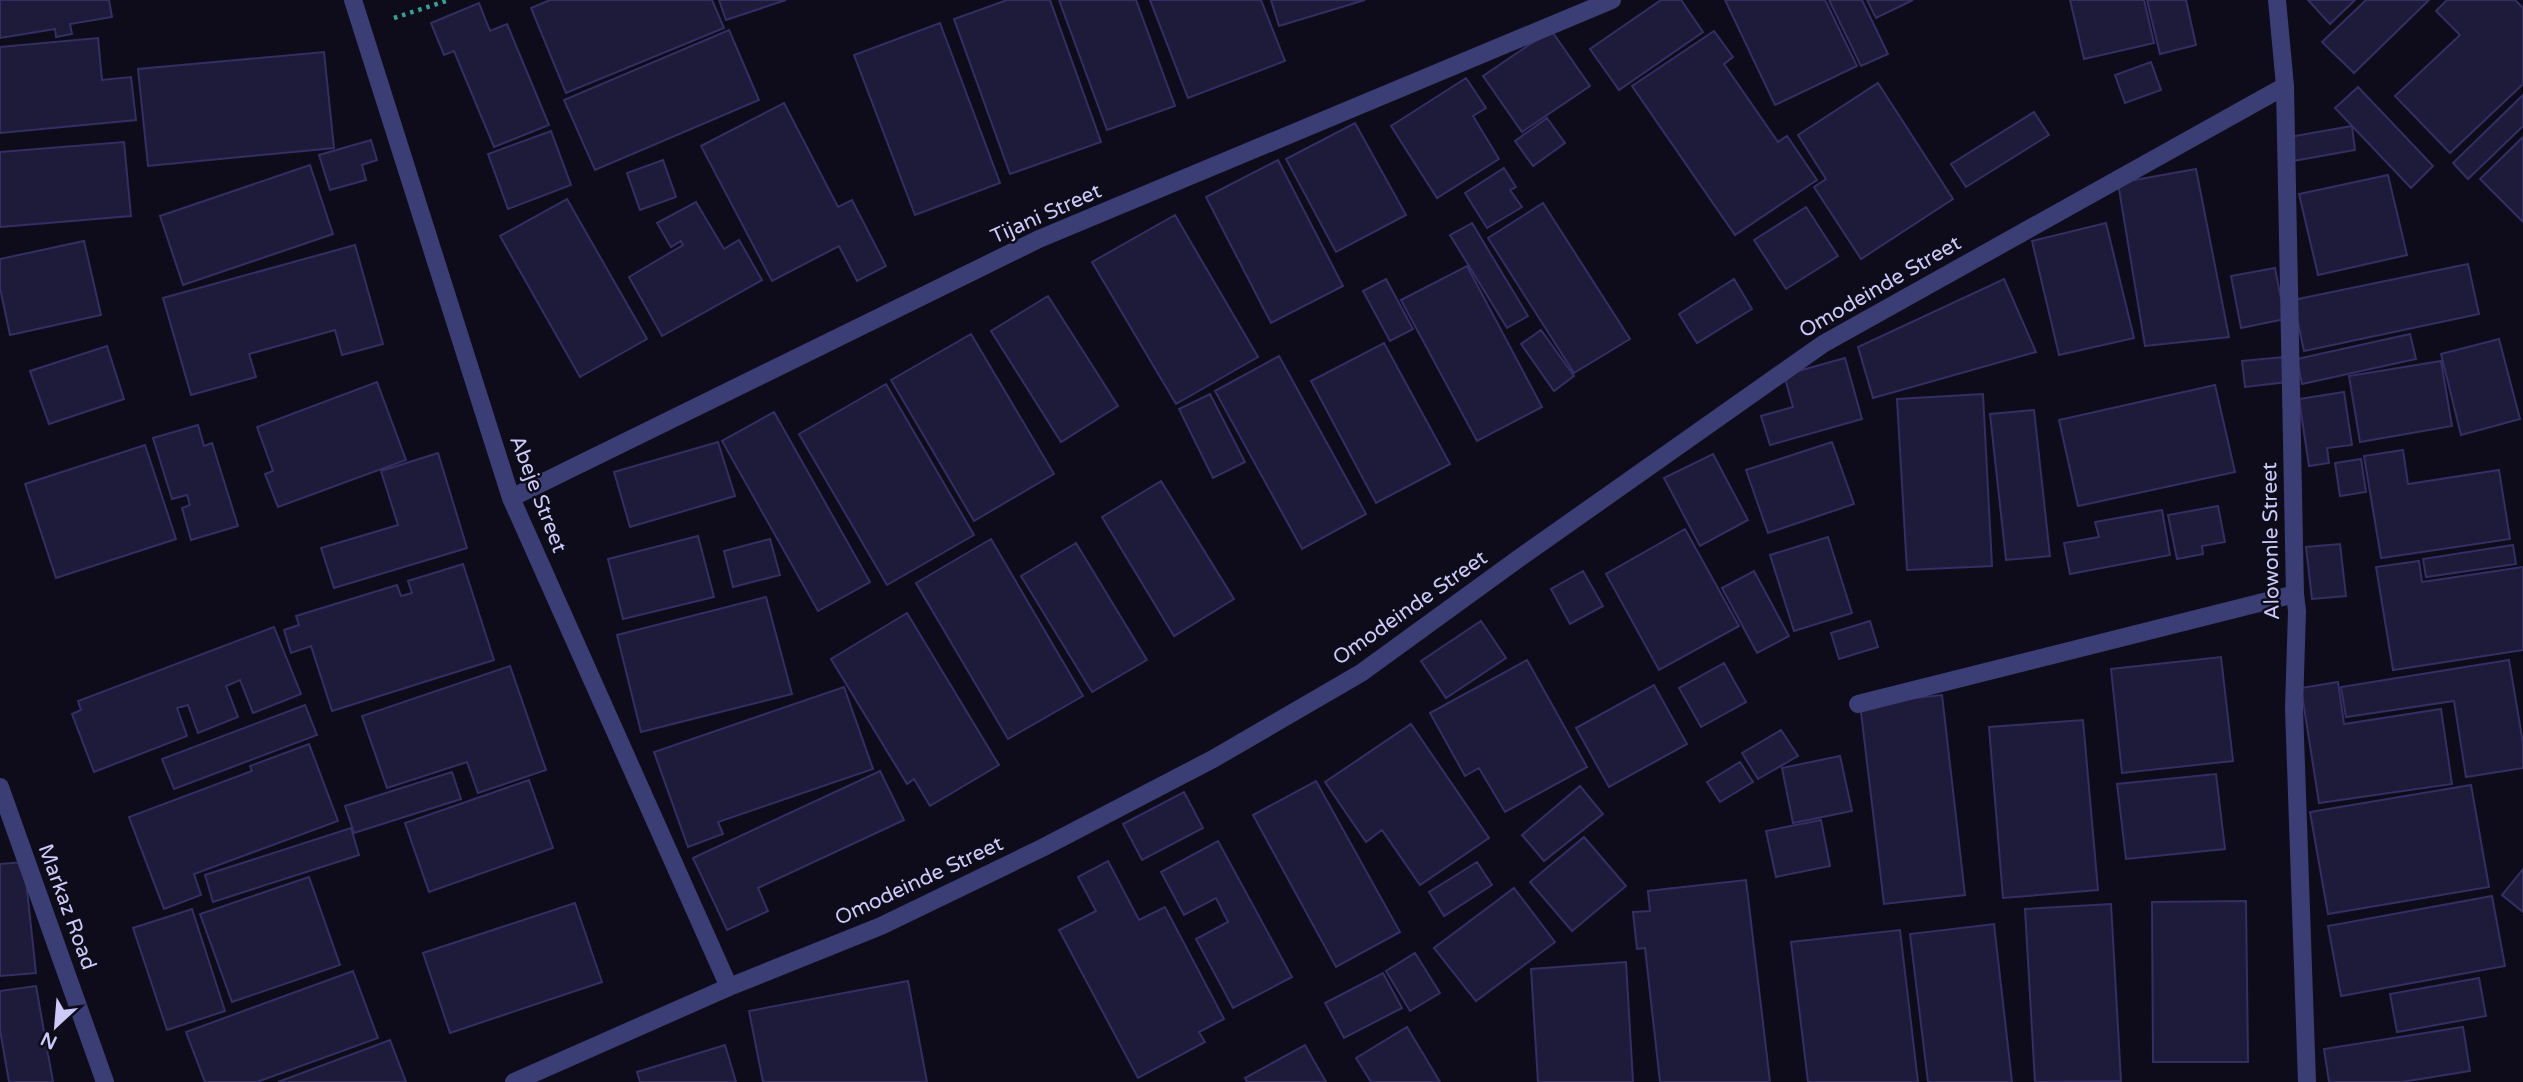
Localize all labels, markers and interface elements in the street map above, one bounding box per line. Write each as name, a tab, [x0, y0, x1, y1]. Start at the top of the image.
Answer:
street label: Tijani Street	[987, 178, 1105, 250]
street label: Omodeinde Street	[1795, 231, 1965, 343]
street label: Abeje Street	[504, 432, 572, 556]
street label: Alowonle Street	[2257, 462, 2285, 620]
street label: Omodeinde Street	[1328, 545, 1492, 671]
street label: Omodeinde Street	[831, 831, 1007, 931]
street label: Markaz Road	[33, 841, 101, 973]
north arrow	[21, 991, 91, 1061]
text: N	[37, 1027, 61, 1054]

